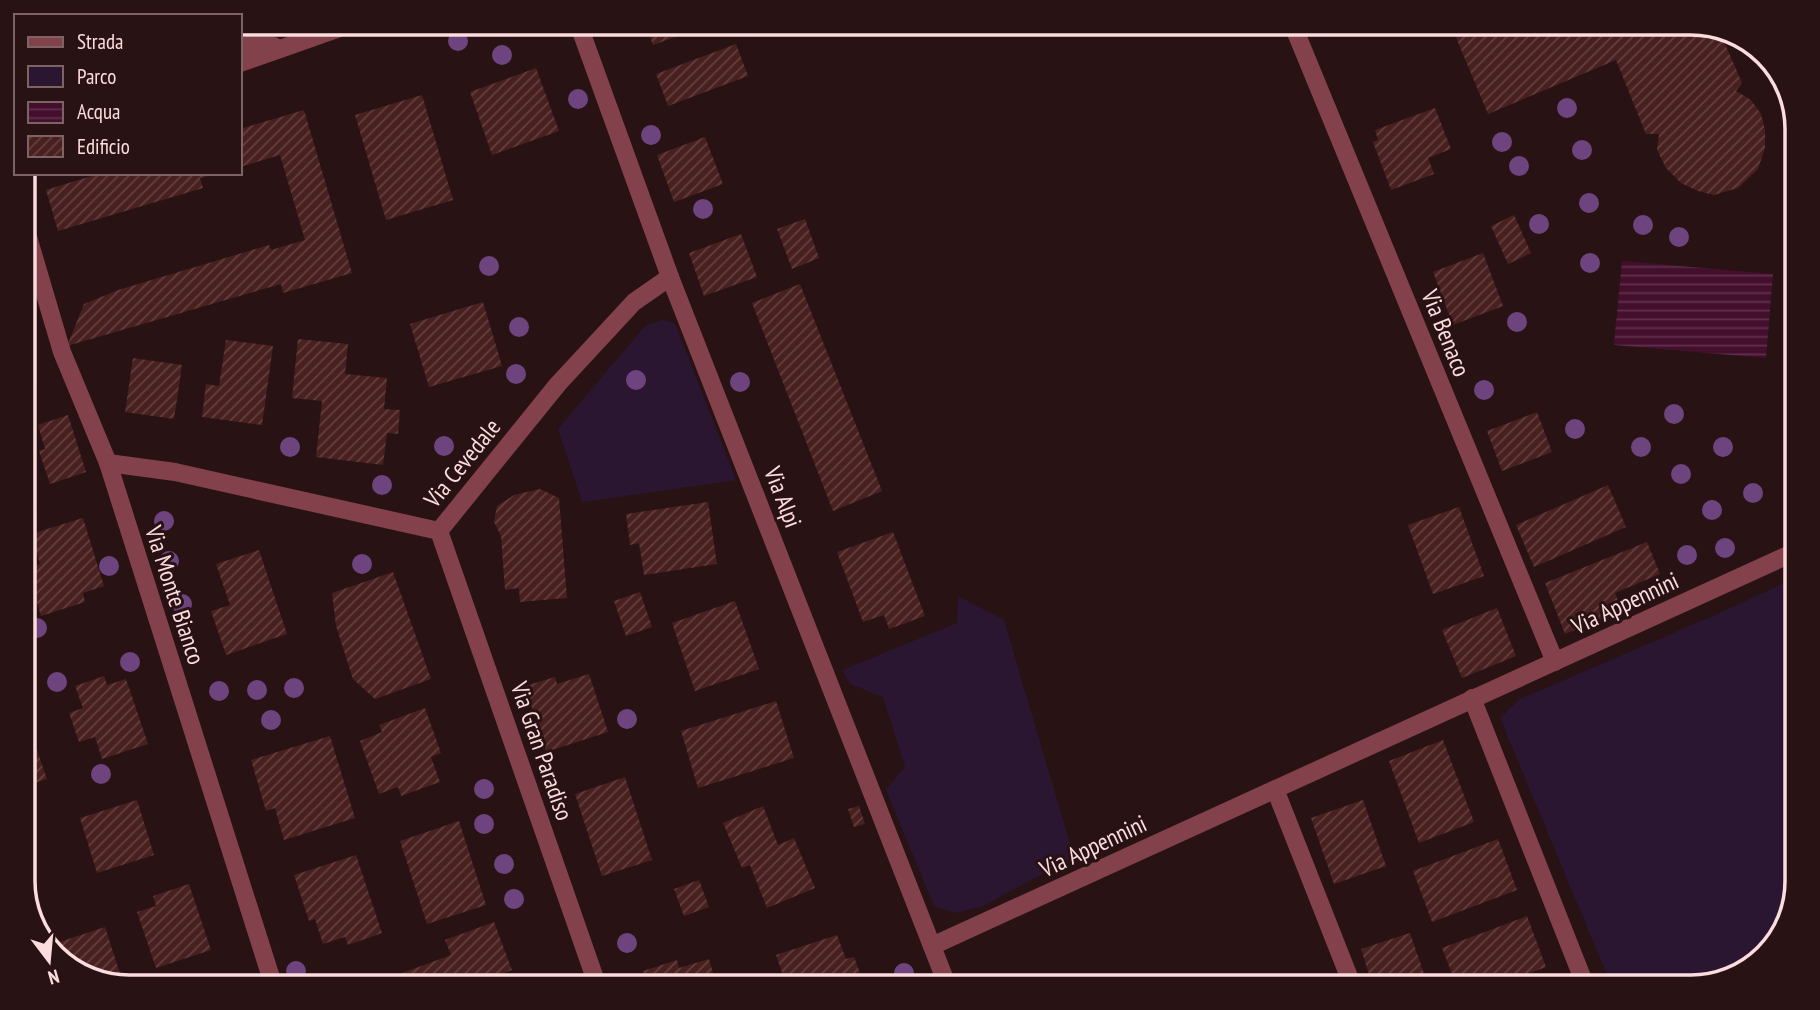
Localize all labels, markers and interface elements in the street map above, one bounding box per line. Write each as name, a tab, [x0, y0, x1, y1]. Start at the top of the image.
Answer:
legend	[14, 14, 242, 175]
text: Strada	[77, 28, 123, 55]
text: Parco	[77, 63, 116, 90]
text: Acqua	[77, 98, 120, 125]
text: Edificio	[77, 133, 130, 160]
street label: Via Benaco	[1414, 284, 1477, 381]
street label: Via Cevedale	[416, 412, 507, 515]
street label: Via Alpi	[757, 461, 809, 532]
street label: Via Monte Bianco	[138, 521, 212, 668]
street label: Via Appennini	[1566, 565, 1683, 642]
street label: Via Gran Paradiso	[503, 677, 580, 824]
street label: Via Appennini	[1034, 808, 1151, 885]
north arrow	[14, 926, 84, 996]
text: N	[45, 964, 62, 990]

